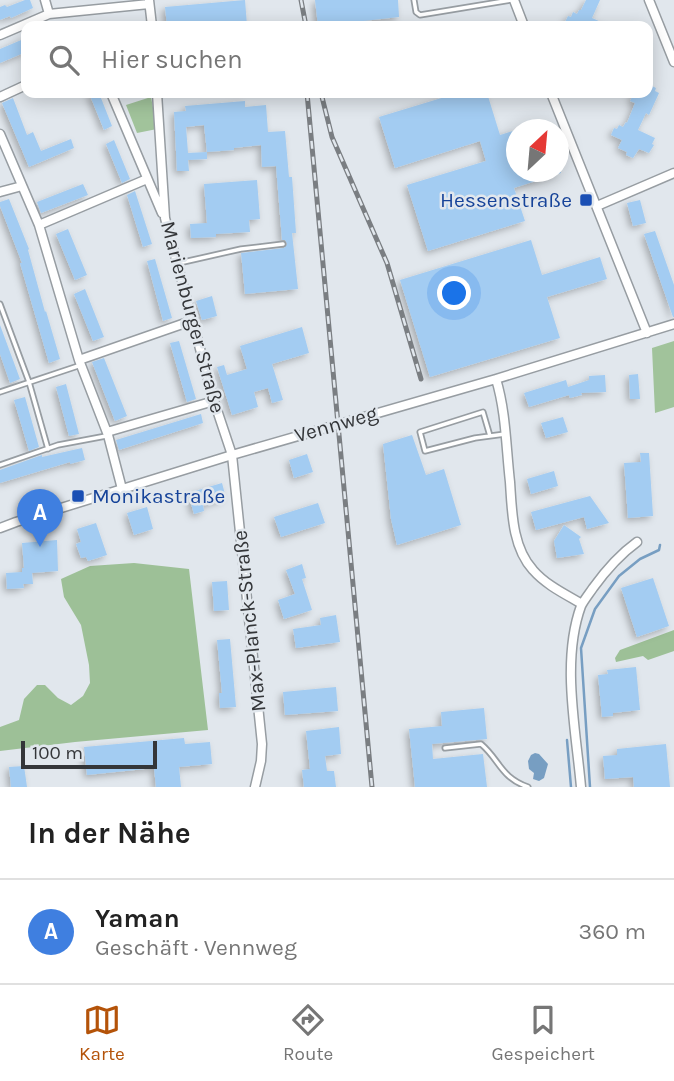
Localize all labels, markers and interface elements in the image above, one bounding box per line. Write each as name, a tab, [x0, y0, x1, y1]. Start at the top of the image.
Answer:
search box	[21, 21, 653, 98]
icon: search	[45, 41, 83, 79]
text: Hier suchen	[101, 44, 243, 75]
north arrow	[506, 119, 569, 182]
place label: Hessenstraße	[440, 188, 572, 212]
marker: Hessenstraße	[578, 192, 594, 208]
street label: Marienburger Straße	[156, 218, 230, 416]
your location	[437, 276, 471, 310]
street label: Vennweg	[292, 401, 380, 447]
place label: Monikastraße	[92, 484, 225, 508]
marker: Monikastraße	[70, 488, 86, 504]
pin: A	[17, 489, 63, 547]
street label: Max-Planck-Straße	[228, 529, 270, 713]
scale bar	[21, 738, 158, 770]
text: 100 m	[32, 742, 83, 764]
text: In der Nähe	[28, 815, 191, 851]
text: Yaman	[95, 903, 180, 934]
text: A	[44, 918, 58, 945]
text: 360 m	[579, 918, 646, 945]
text: Geschäft · Vennweg	[95, 934, 297, 961]
tab: Karte	[79, 1001, 125, 1065]
tab: Route	[283, 1001, 333, 1065]
tab: Gespeichert	[491, 1001, 595, 1065]

